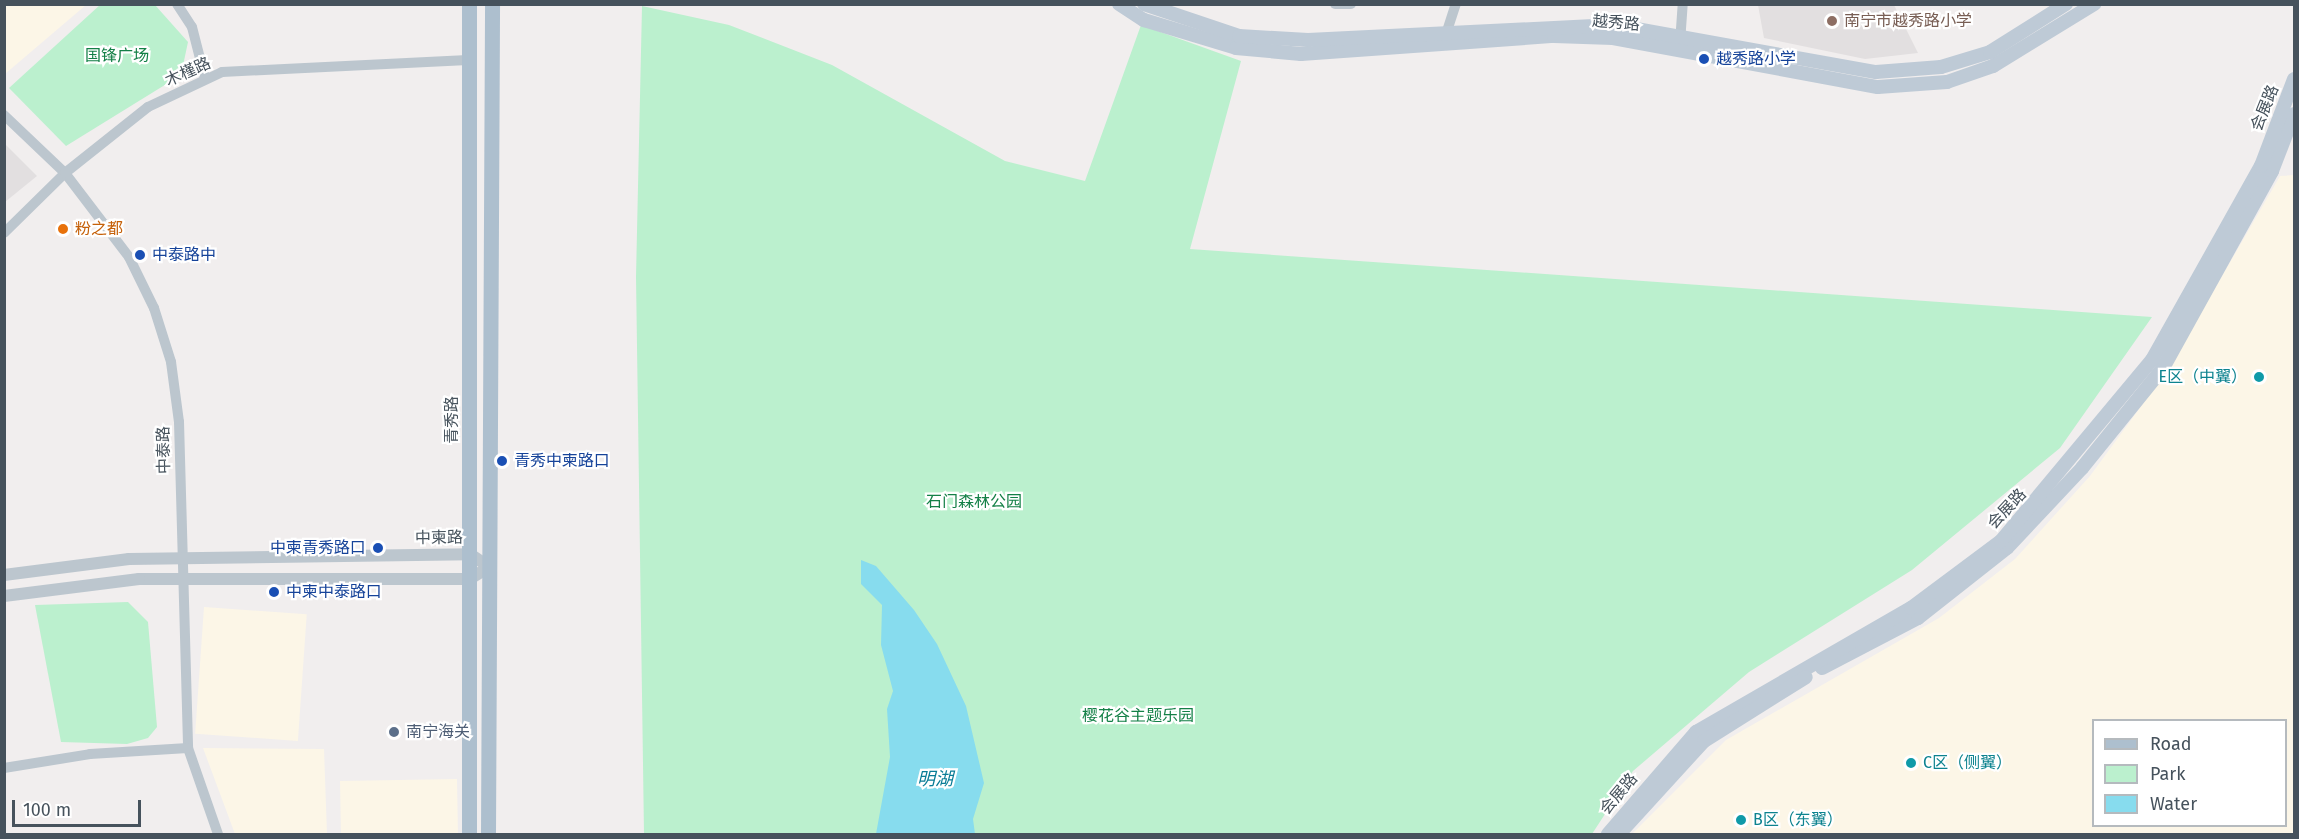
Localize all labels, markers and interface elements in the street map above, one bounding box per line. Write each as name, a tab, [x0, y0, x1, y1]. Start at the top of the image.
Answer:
street label: 越秀路	[1591, 11, 1641, 35]
place label: 南宁市越秀路小学	[1844, 11, 1972, 31]
marker: 南宁市越秀路小学	[1825, 14, 1839, 28]
park label: 国锋广场	[85, 46, 149, 66]
place label: 越秀路小学	[1716, 49, 1796, 69]
marker: 越秀路小学	[1697, 52, 1711, 66]
street label: 木槿路	[162, 53, 214, 91]
street label: 会展路	[2247, 82, 2283, 134]
place label: 粉之都	[75, 219, 123, 239]
marker: 粉之都	[56, 222, 70, 236]
place label: 中泰路中	[152, 245, 216, 265]
marker: 中泰路中	[133, 248, 147, 262]
place label: E区（中翼）	[2158, 367, 2247, 387]
marker: E区（中翼）	[2252, 370, 2266, 384]
street label: 青秀路	[442, 396, 462, 444]
street label: 中泰路	[154, 426, 174, 474]
place label: 青秀中柬路口	[514, 451, 610, 471]
marker: 青秀中柬路口	[495, 454, 509, 468]
street label: 会展路	[1984, 485, 2030, 533]
park label: 石门森林公园	[926, 492, 1022, 512]
street label: 中柬路	[415, 528, 463, 548]
place label: 中柬青秀路口	[270, 538, 366, 558]
marker: 中柬青秀路口	[371, 541, 385, 555]
place label: 中柬中泰路口	[286, 582, 382, 602]
marker: 中柬中泰路口	[267, 585, 281, 599]
park label: 樱花谷主题乐园	[1082, 706, 1194, 726]
legend	[2092, 719, 2287, 827]
place label: 南宁海关	[406, 722, 470, 742]
marker: 南宁海关	[387, 725, 401, 739]
text: Road	[2150, 733, 2192, 755]
place label: C区（侧翼）	[1923, 753, 2012, 773]
marker: C区（侧翼）	[1904, 756, 1918, 770]
text: Park	[2150, 763, 2185, 785]
water label: 明湖	[917, 768, 953, 790]
street label: 会展路	[1596, 769, 1642, 819]
scale bar	[15, 788, 144, 826]
text: Water	[2150, 793, 2197, 815]
text: 100 m	[23, 799, 71, 821]
place label: B区（东翼）	[1753, 810, 1843, 830]
marker: B区（东翼）	[1734, 813, 1748, 827]

